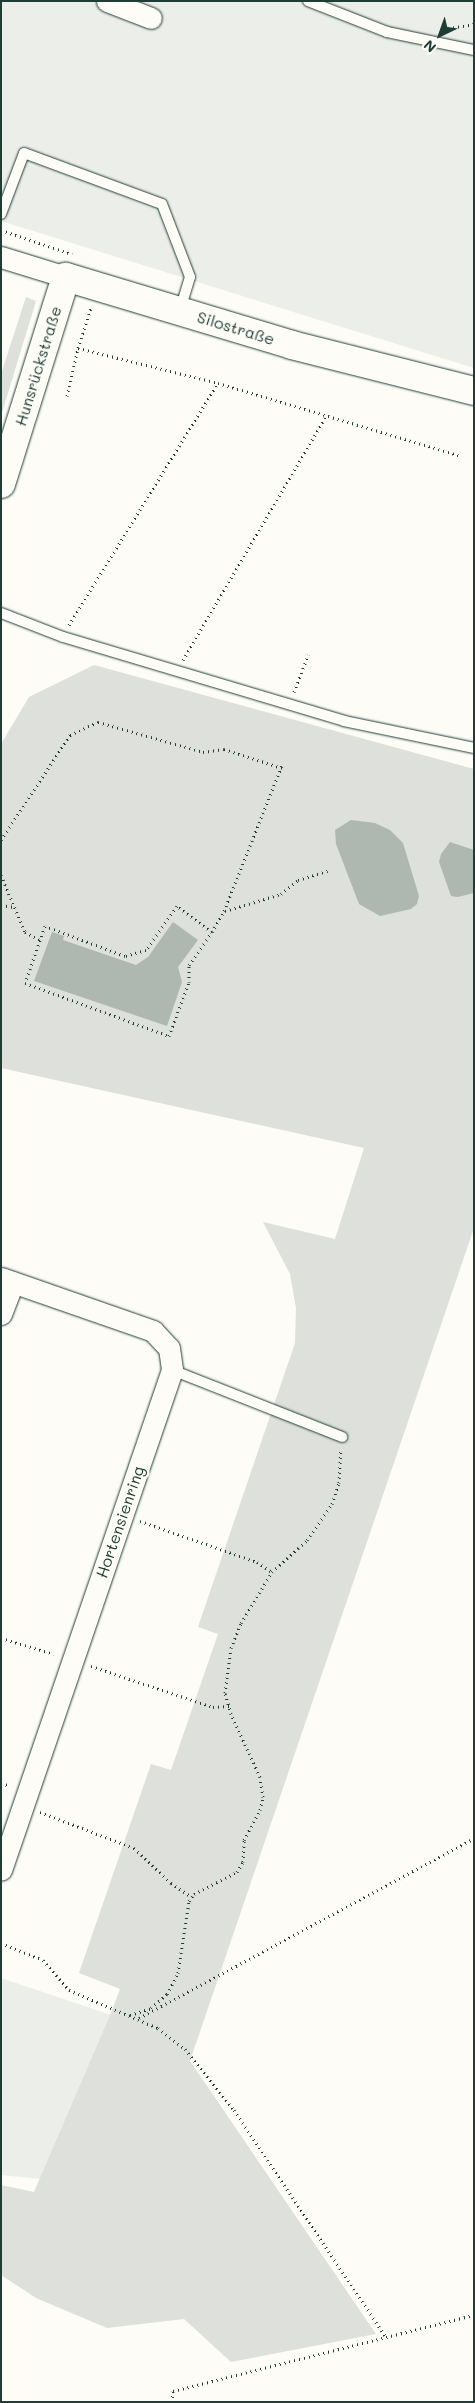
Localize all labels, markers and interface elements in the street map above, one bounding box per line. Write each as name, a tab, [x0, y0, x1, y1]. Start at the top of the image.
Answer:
north arrow	[415, 10, 465, 60]
text: N	[419, 36, 440, 57]
street label: Hunsrückstraße	[11, 304, 65, 428]
street label: Silostraße	[195, 307, 277, 349]
street label: Hortensienring	[92, 1463, 148, 1581]

